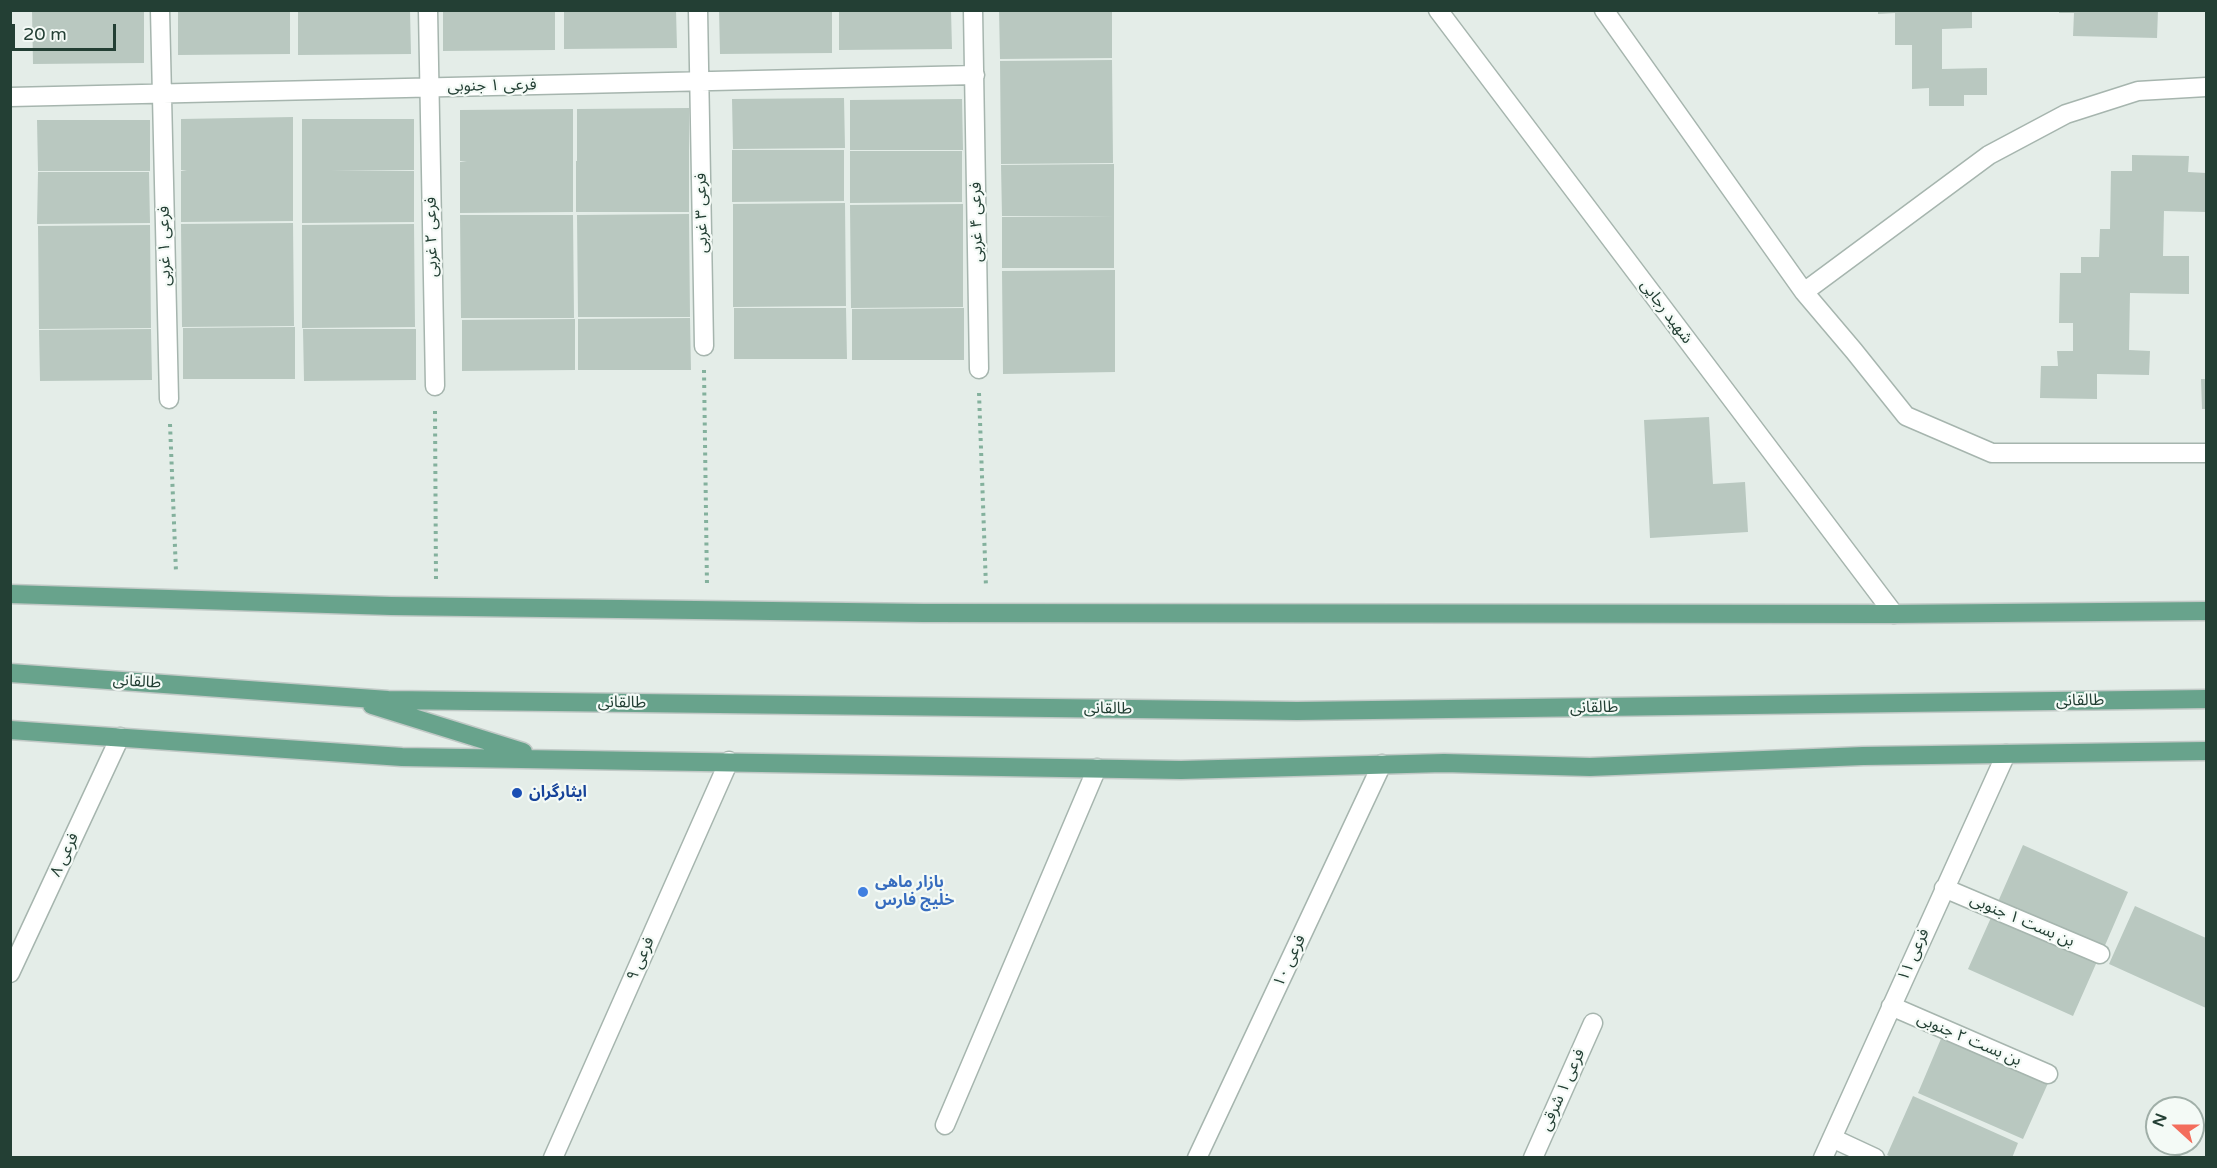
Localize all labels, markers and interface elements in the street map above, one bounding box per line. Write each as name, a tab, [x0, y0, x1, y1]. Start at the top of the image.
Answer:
scale bar	[15, 12, 118, 50]
text: 20 m	[23, 23, 67, 45]
street label: فرعی ۱ جنوبی	[447, 76, 537, 96]
street label: فرعی ۳ غربی	[692, 173, 712, 253]
street label: فرعی ۴ غربی	[967, 182, 987, 262]
street label: فرعی ۲ غربی	[422, 197, 442, 277]
street label: فرعی ۱ غربی	[155, 206, 175, 286]
street label: شهید رجایی	[1636, 276, 1696, 348]
street label: طالقانی	[112, 671, 162, 693]
street label: طالقانی	[2056, 691, 2104, 711]
street label: طالقانی	[598, 693, 646, 713]
street label: طالقانی	[1570, 698, 1618, 718]
street label: طالقانی	[1084, 699, 1132, 719]
place label: ایثارگران	[529, 783, 587, 803]
marker: ایثارگران	[510, 786, 524, 800]
street label: فرعی ۸	[47, 830, 83, 880]
place label: بازار ماهی خلیج فارس	[875, 873, 954, 911]
marker: بازار ماهی خلیج فارس	[856, 885, 870, 899]
street label: بن بست ۱ جنوبی	[1967, 890, 2077, 952]
street label: فرعی ۱۱	[1894, 926, 1934, 984]
street label: فرعی ۱۰	[1270, 932, 1310, 990]
street label: فرعی ۹	[623, 934, 659, 984]
street label: بن بست ۲ جنوبی	[1914, 1009, 2024, 1071]
street label: فرعی ۱ شرقی	[1536, 1046, 1590, 1134]
north arrow	[2145, 1096, 2205, 1156]
text: N	[2148, 1111, 2172, 1130]

